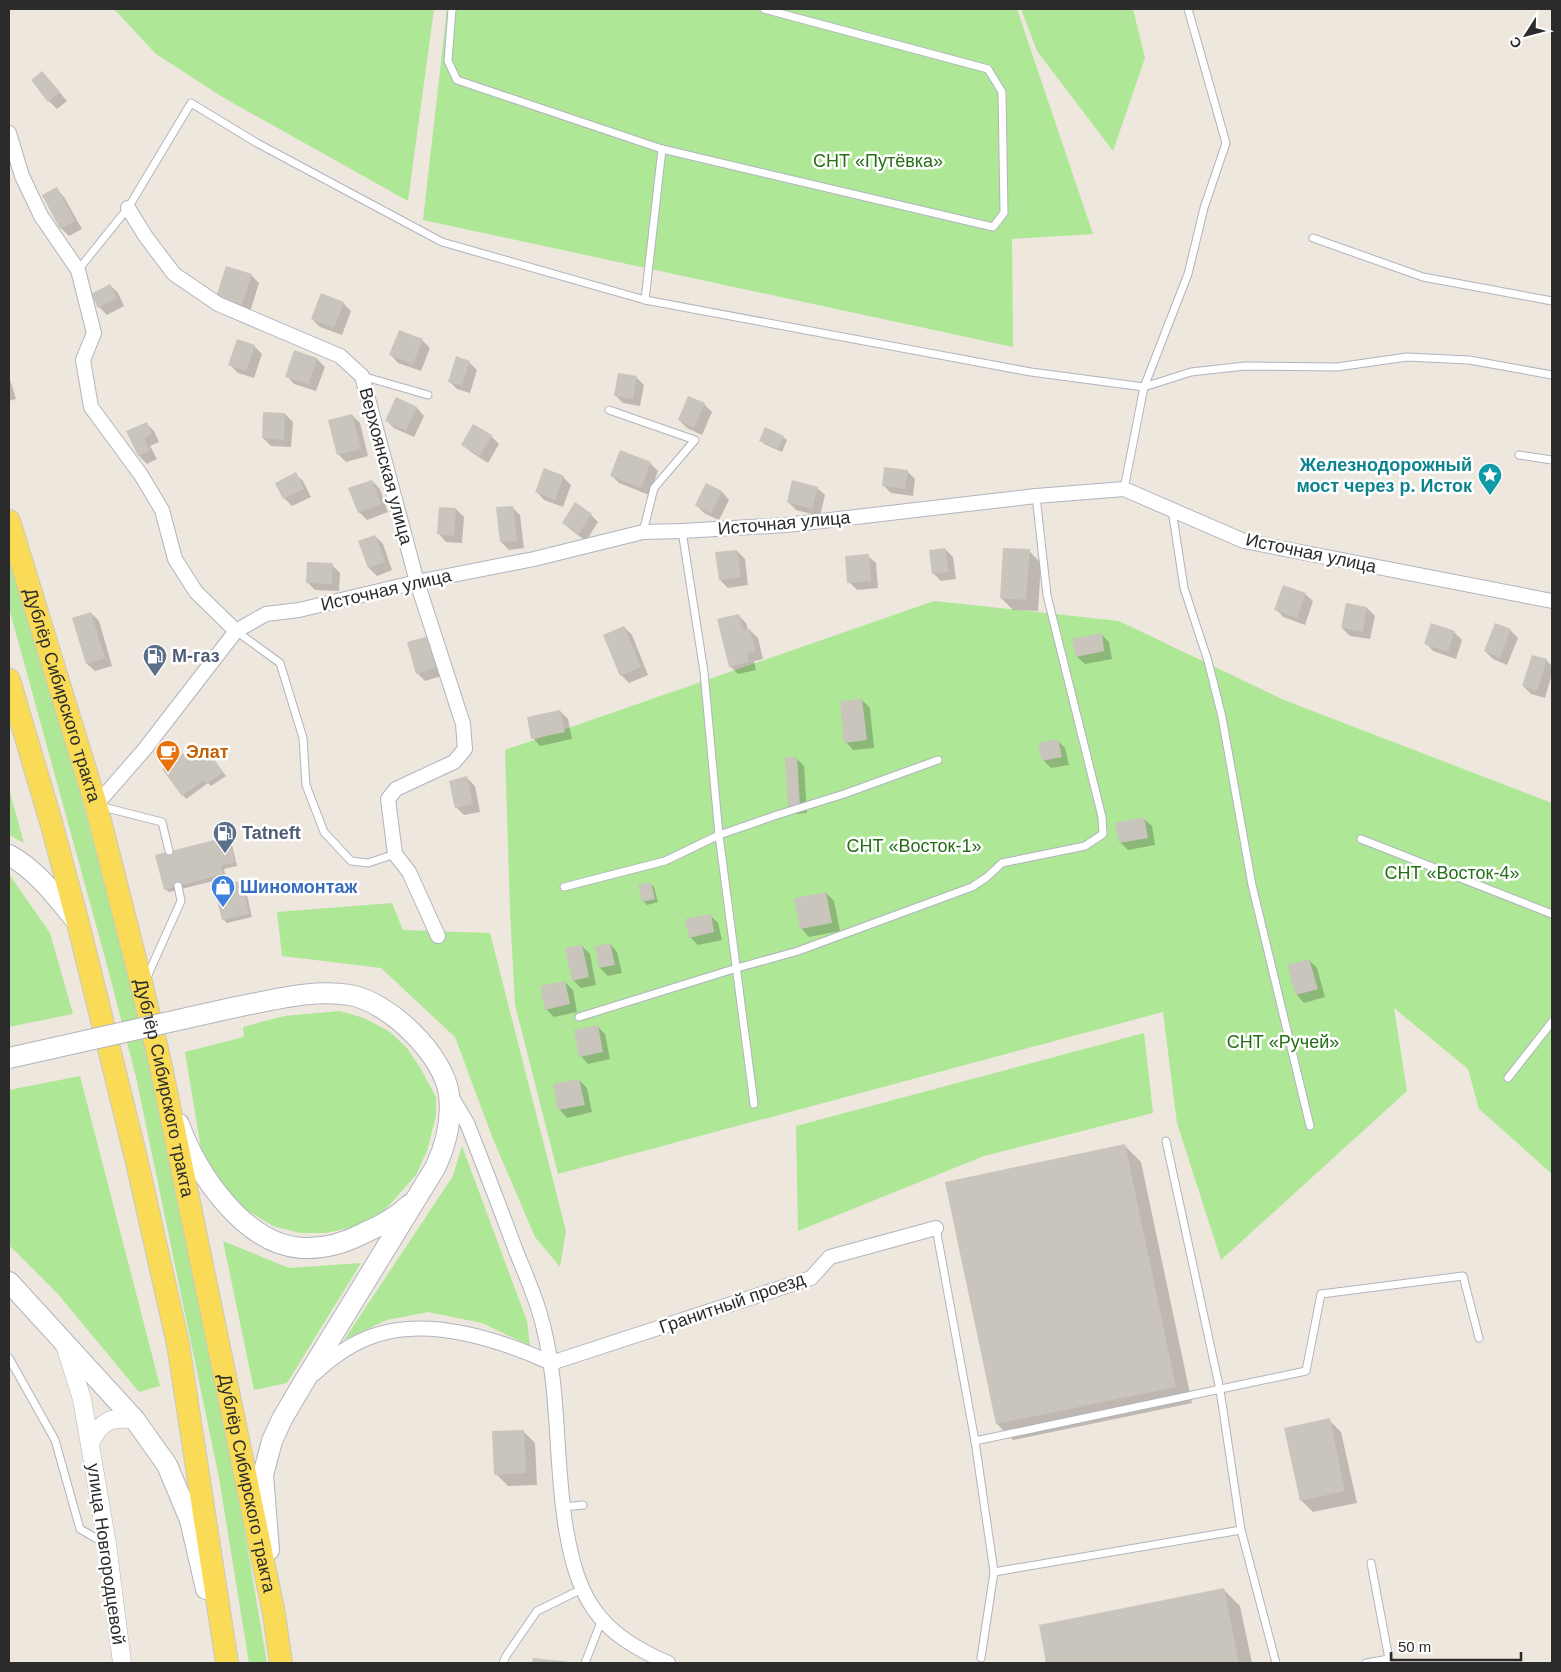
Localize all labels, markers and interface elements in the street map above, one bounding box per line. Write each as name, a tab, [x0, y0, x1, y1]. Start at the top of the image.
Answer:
north arrow	[1501, 10, 1551, 60]
text: С	[1506, 34, 1525, 51]
park label: СНТ «Путёвка»	[813, 151, 943, 171]
street label: Верхоянская улица	[355, 385, 417, 548]
place label: Железнодорожный мост через р. Исток	[1296, 455, 1473, 496]
place icon: Железнодорожный мост через р. Исток	[1477, 462, 1503, 496]
street label: Источная улица	[717, 507, 852, 539]
street label: Источная улица	[1244, 529, 1379, 577]
street label: Источная улица	[319, 565, 454, 615]
street label: Дублёр Сибирского тракта	[20, 585, 105, 806]
fuel station icon: М-газ	[142, 643, 168, 677]
place label: М-газ	[172, 646, 220, 666]
cafe icon: Элат	[155, 739, 181, 773]
place label: Элат	[186, 742, 229, 762]
fuel station icon: Tatneft	[212, 820, 238, 854]
place label: Tatneft	[242, 823, 301, 843]
park label: СНТ «Восток-1»	[847, 836, 981, 856]
park label: СНТ «Восток-4»	[1385, 863, 1519, 883]
shop icon: Шиномонтаж	[210, 874, 236, 908]
place label: Шиномонтаж	[240, 877, 358, 897]
street label: Дублёр Сибирского тракта	[131, 976, 198, 1200]
park label: СНТ «Ручей»	[1227, 1032, 1339, 1052]
street label: Гранитный проезд	[657, 1269, 808, 1337]
street label: Дублёр Сибирского тракта	[215, 1372, 280, 1595]
street label: улица Новгородцевой	[83, 1462, 129, 1646]
scale bar	[1391, 1630, 1521, 1662]
text: 50 m	[1398, 1638, 1431, 1655]

